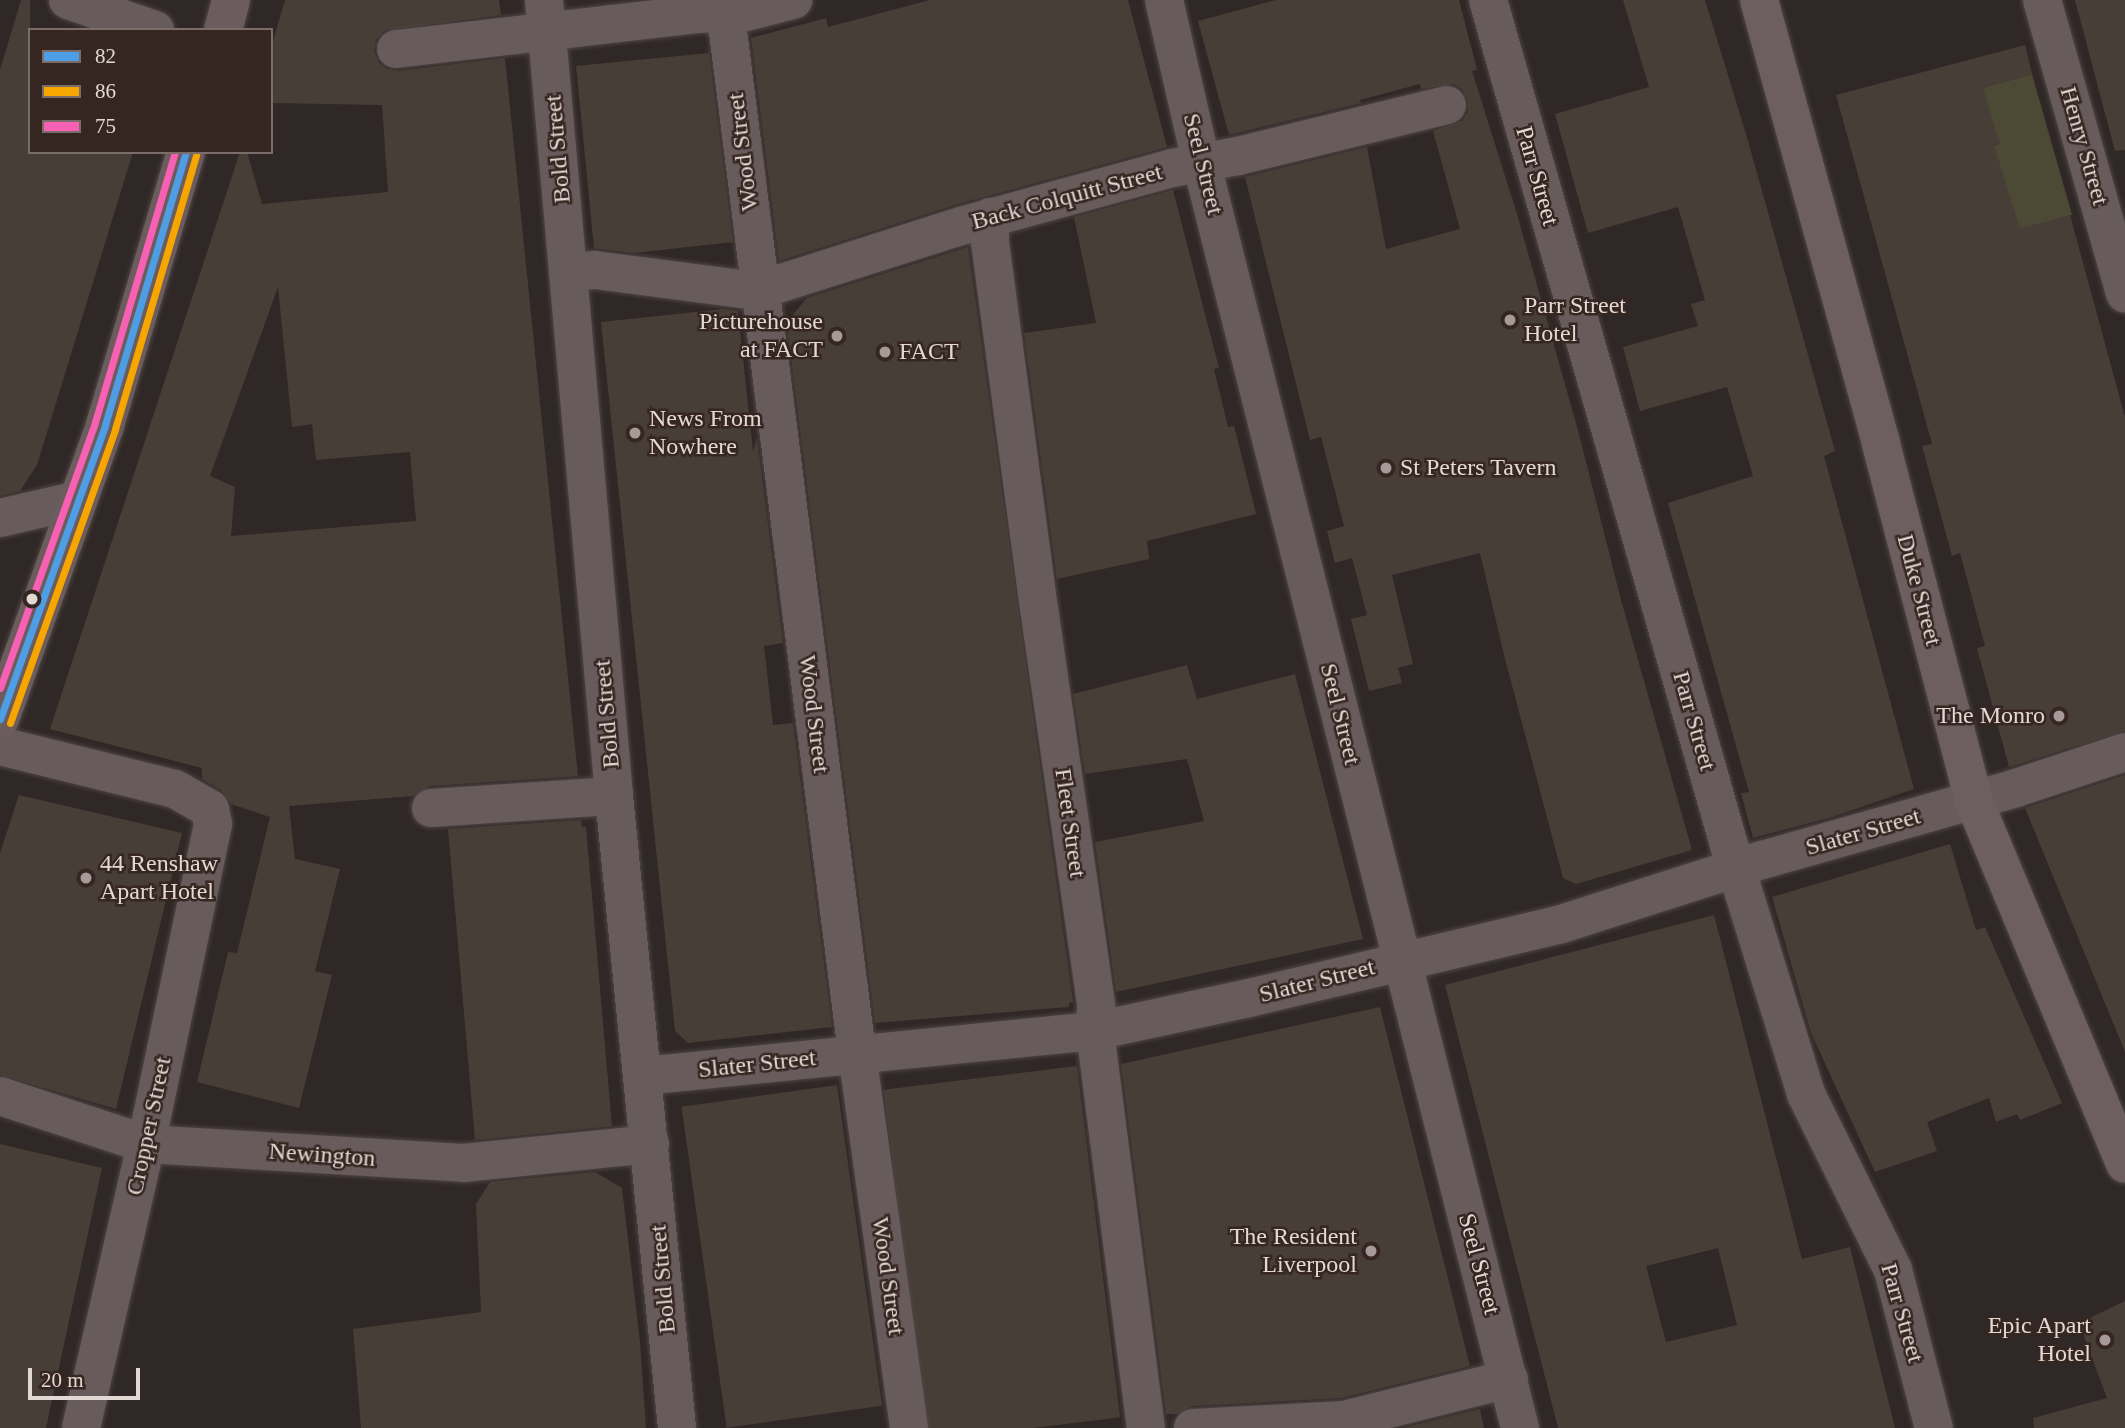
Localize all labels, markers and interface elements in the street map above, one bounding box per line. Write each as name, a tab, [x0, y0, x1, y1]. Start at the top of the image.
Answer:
legend	[28, 28, 273, 154]
text: 82	[95, 44, 116, 68]
text: 86	[95, 79, 116, 103]
street label: Henry Street	[2053, 83, 2115, 209]
street label: Wood Street	[721, 91, 765, 213]
street label: Bold Street	[539, 94, 577, 204]
street label: Seel Street	[1177, 110, 1229, 218]
text: 75	[95, 114, 116, 138]
street label: Parr Street	[1509, 123, 1565, 229]
street label: Back Colquitt Street	[969, 158, 1165, 236]
place label: Parr Street Hotel	[1524, 292, 1626, 348]
place label: Picturehouse at FACT	[699, 308, 823, 364]
marker: Parr Street Hotel	[1502, 312, 1518, 328]
marker: Picturehouse at FACT	[829, 328, 845, 344]
place label: FACT	[899, 338, 959, 366]
marker: FACT	[877, 344, 893, 360]
place label: News From Nowhere	[649, 405, 762, 461]
marker: News From Nowhere	[627, 425, 643, 441]
place label: St Peters Tavern	[1400, 454, 1557, 482]
marker: St Peters Tavern	[1378, 460, 1394, 476]
street label: Duke Street	[1890, 531, 1948, 649]
unlabelled marker	[25, 592, 39, 606]
street label: Wood Street	[792, 653, 836, 775]
street label: Bold Street	[588, 659, 626, 769]
street label: Seel Street	[1314, 660, 1366, 768]
street label: Parr Street	[1666, 668, 1722, 774]
place label: The Monro	[1936, 702, 2045, 730]
marker: The Monro	[2051, 708, 2067, 724]
street label: Fleet Street	[1048, 767, 1092, 879]
street label: Slater Street	[1802, 802, 1924, 862]
place label: 44 Renshaw Apart Hotel	[100, 850, 218, 906]
marker: 44 Renshaw Apart Hotel	[78, 870, 94, 886]
street label: Slater Street	[1256, 953, 1378, 1009]
street label: Slater Street	[697, 1044, 817, 1084]
street label: Cropper Street	[120, 1054, 178, 1198]
street label: Newington	[268, 1137, 376, 1173]
street label: Seel Street	[1452, 1210, 1506, 1318]
street label: Wood Street	[865, 1215, 911, 1337]
place label: The Resident Liverpool	[1230, 1223, 1357, 1279]
street label: Bold Street	[644, 1224, 682, 1334]
marker: The Resident Liverpool	[1363, 1243, 1379, 1259]
street label: Parr Street	[1874, 1260, 1930, 1366]
place label: Epic Apart Hotel	[1986, 1312, 2091, 1368]
marker: Epic Apart Hotel	[2097, 1332, 2113, 1348]
scale bar	[32, 1354, 144, 1398]
text: 20 m	[41, 1368, 84, 1392]

